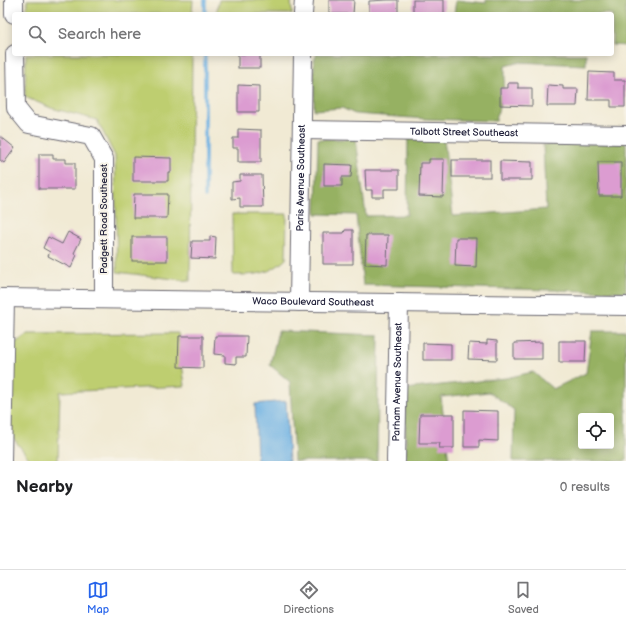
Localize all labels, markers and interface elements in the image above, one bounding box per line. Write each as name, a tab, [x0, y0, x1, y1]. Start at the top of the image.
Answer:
search box	[12, 12, 614, 56]
icon: search	[26, 23, 48, 45]
text: Search here	[58, 25, 141, 44]
street label: Paris Avenue Southeast	[294, 125, 308, 231]
street label: Talbott Street Southeast	[410, 126, 518, 139]
street label: Padgett Road Southeast	[98, 164, 110, 274]
street label: Waco Boulevard Southeast	[252, 295, 374, 309]
street label: Parham Avenue Southeast	[390, 322, 405, 442]
map controls	[578, 413, 614, 449]
button: locate	[578, 413, 614, 449]
text: Nearby	[16, 477, 73, 497]
text: 0 results	[560, 479, 610, 495]
tab: Map	[87, 579, 109, 616]
tab: Directions	[283, 579, 334, 616]
tab: Saved	[508, 579, 539, 616]

